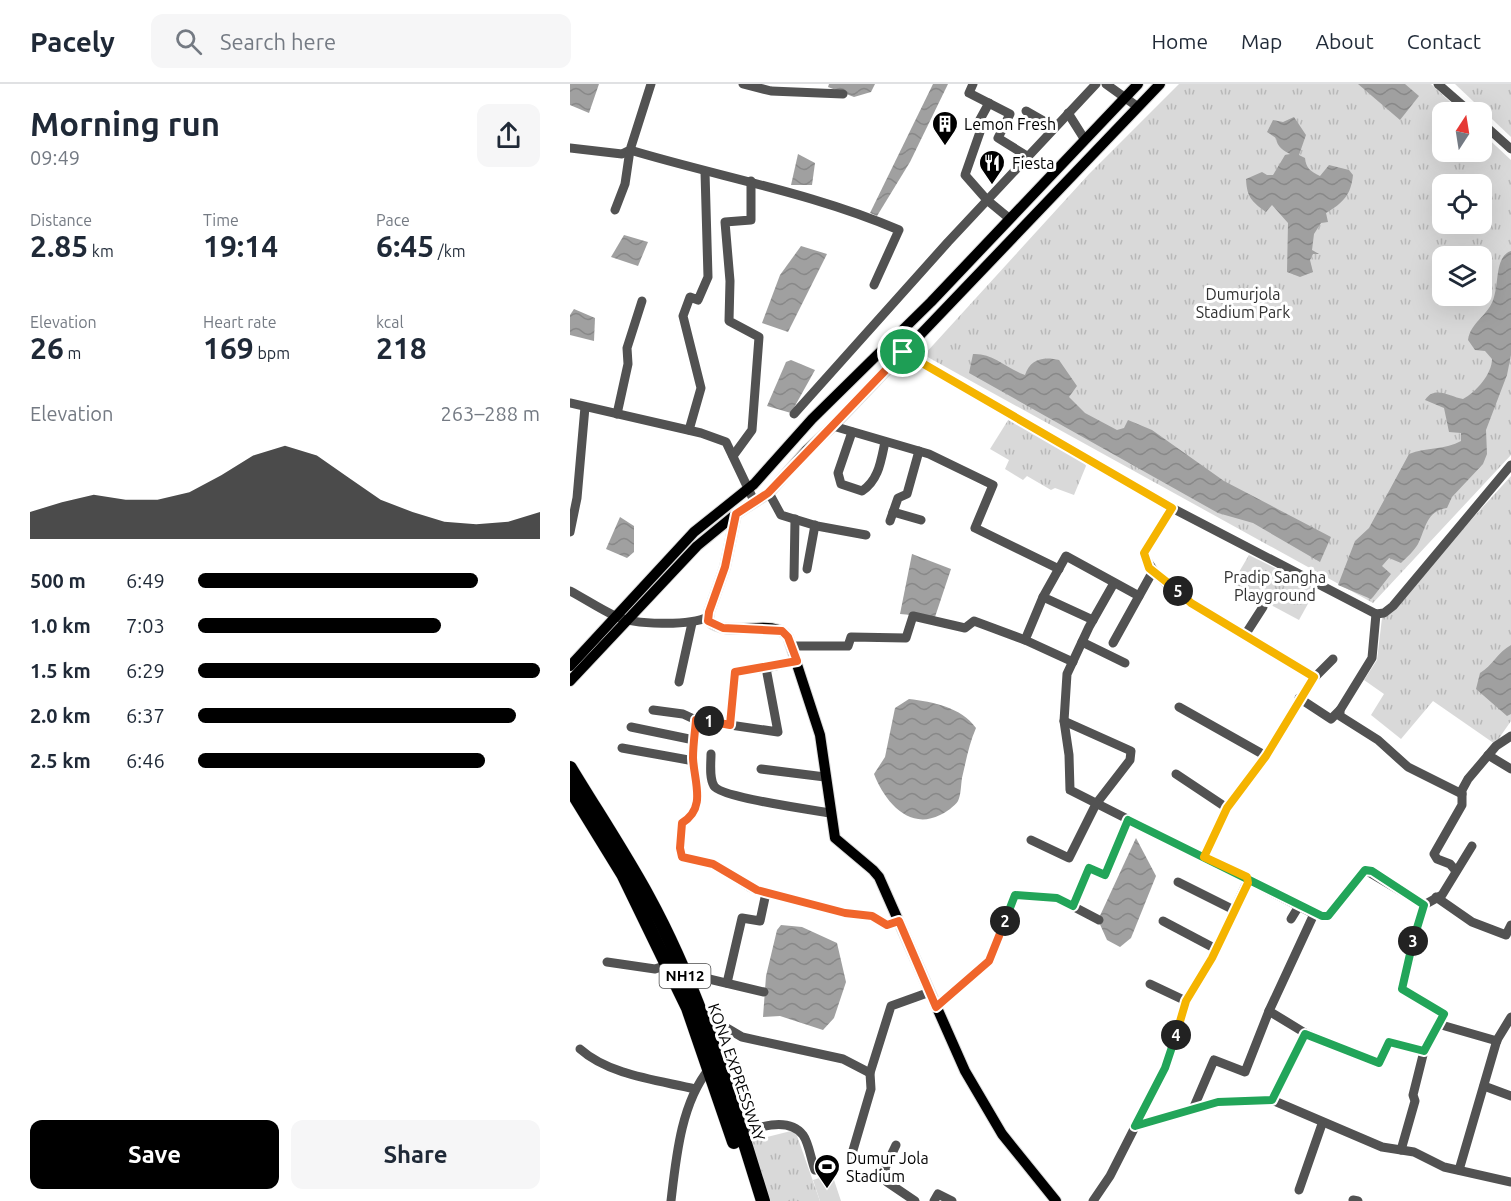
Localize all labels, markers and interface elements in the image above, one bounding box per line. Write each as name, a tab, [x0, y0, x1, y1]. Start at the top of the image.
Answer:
search box	[151, 14, 571, 68]
icon: search	[172, 25, 205, 58]
text: Pacely	[30, 26, 115, 57]
text: Search here	[220, 29, 336, 54]
text: Home	[1151, 29, 1208, 53]
text: Map	[1241, 29, 1282, 53]
text: About	[1315, 29, 1374, 53]
text: Contact	[1407, 29, 1481, 53]
north arrow	[1432, 102, 1492, 162]
map controls	[1432, 102, 1492, 306]
button: share	[477, 104, 540, 167]
text: Morning run	[30, 105, 220, 142]
building icon: Lemon Fresh	[930, 109, 960, 147]
place label: Lemon Fresh	[964, 115, 1056, 133]
text: 09:49	[30, 146, 80, 169]
restaurant icon: Fiesta	[977, 148, 1007, 186]
place label: Fiesta	[1012, 154, 1055, 172]
button: locate	[1432, 174, 1492, 234]
text: Distance	[30, 211, 92, 229]
text: Time	[203, 211, 239, 229]
text: Pace	[376, 211, 410, 229]
text: 2.85	[30, 229, 88, 263]
text: 19:14	[203, 229, 278, 263]
text: 6:45	[376, 229, 434, 263]
text: km	[88, 242, 114, 260]
text: /km	[434, 242, 466, 260]
button: layers	[1432, 246, 1492, 306]
park label: Dumurjola Stadium Park	[1196, 285, 1290, 321]
text: Elevation	[30, 313, 97, 331]
text: Heart rate	[203, 313, 277, 331]
text: kcal	[376, 313, 404, 331]
pin	[877, 326, 928, 377]
text: 26	[30, 331, 64, 365]
text: 169	[203, 331, 254, 365]
text: 218	[376, 331, 427, 365]
icon: arrive	[886, 335, 919, 368]
text: m	[64, 344, 81, 362]
text: bpm	[254, 344, 290, 362]
text: Elevation	[30, 402, 113, 425]
text: 263–288 m	[441, 402, 540, 425]
park label: Pradip Sangha Playground	[1224, 568, 1326, 604]
text: 500 m	[30, 569, 86, 592]
text: 6:49	[126, 569, 165, 592]
pin: 5	[1163, 576, 1193, 606]
text: 5	[1173, 582, 1183, 600]
text: 1.0 km	[30, 614, 91, 637]
text: 7:03	[126, 614, 165, 637]
text: 1.5 km	[30, 659, 91, 682]
text: 6:29	[126, 659, 165, 682]
text: 2.0 km	[30, 704, 91, 727]
text: 6:37	[126, 704, 165, 727]
pin: 1	[694, 706, 724, 736]
text: 1	[704, 712, 714, 730]
text: 2.5 km	[30, 749, 91, 772]
text: 6:46	[126, 749, 165, 772]
pin: 2	[990, 906, 1020, 936]
text: 2	[1000, 912, 1010, 930]
pin: 3	[1398, 926, 1428, 956]
text: 3	[1408, 932, 1418, 950]
road number: NH12	[660, 964, 710, 988]
street label: KONA EXPRESSWAY	[705, 1001, 769, 1144]
pin: 4	[1161, 1020, 1191, 1050]
text: 4	[1171, 1026, 1181, 1044]
button: Save	[30, 1120, 279, 1189]
button: Share	[291, 1120, 540, 1189]
place label: Dumur Jola Stadium	[846, 1149, 929, 1185]
sports icon: Dumur Jola Stadium	[812, 1152, 842, 1190]

